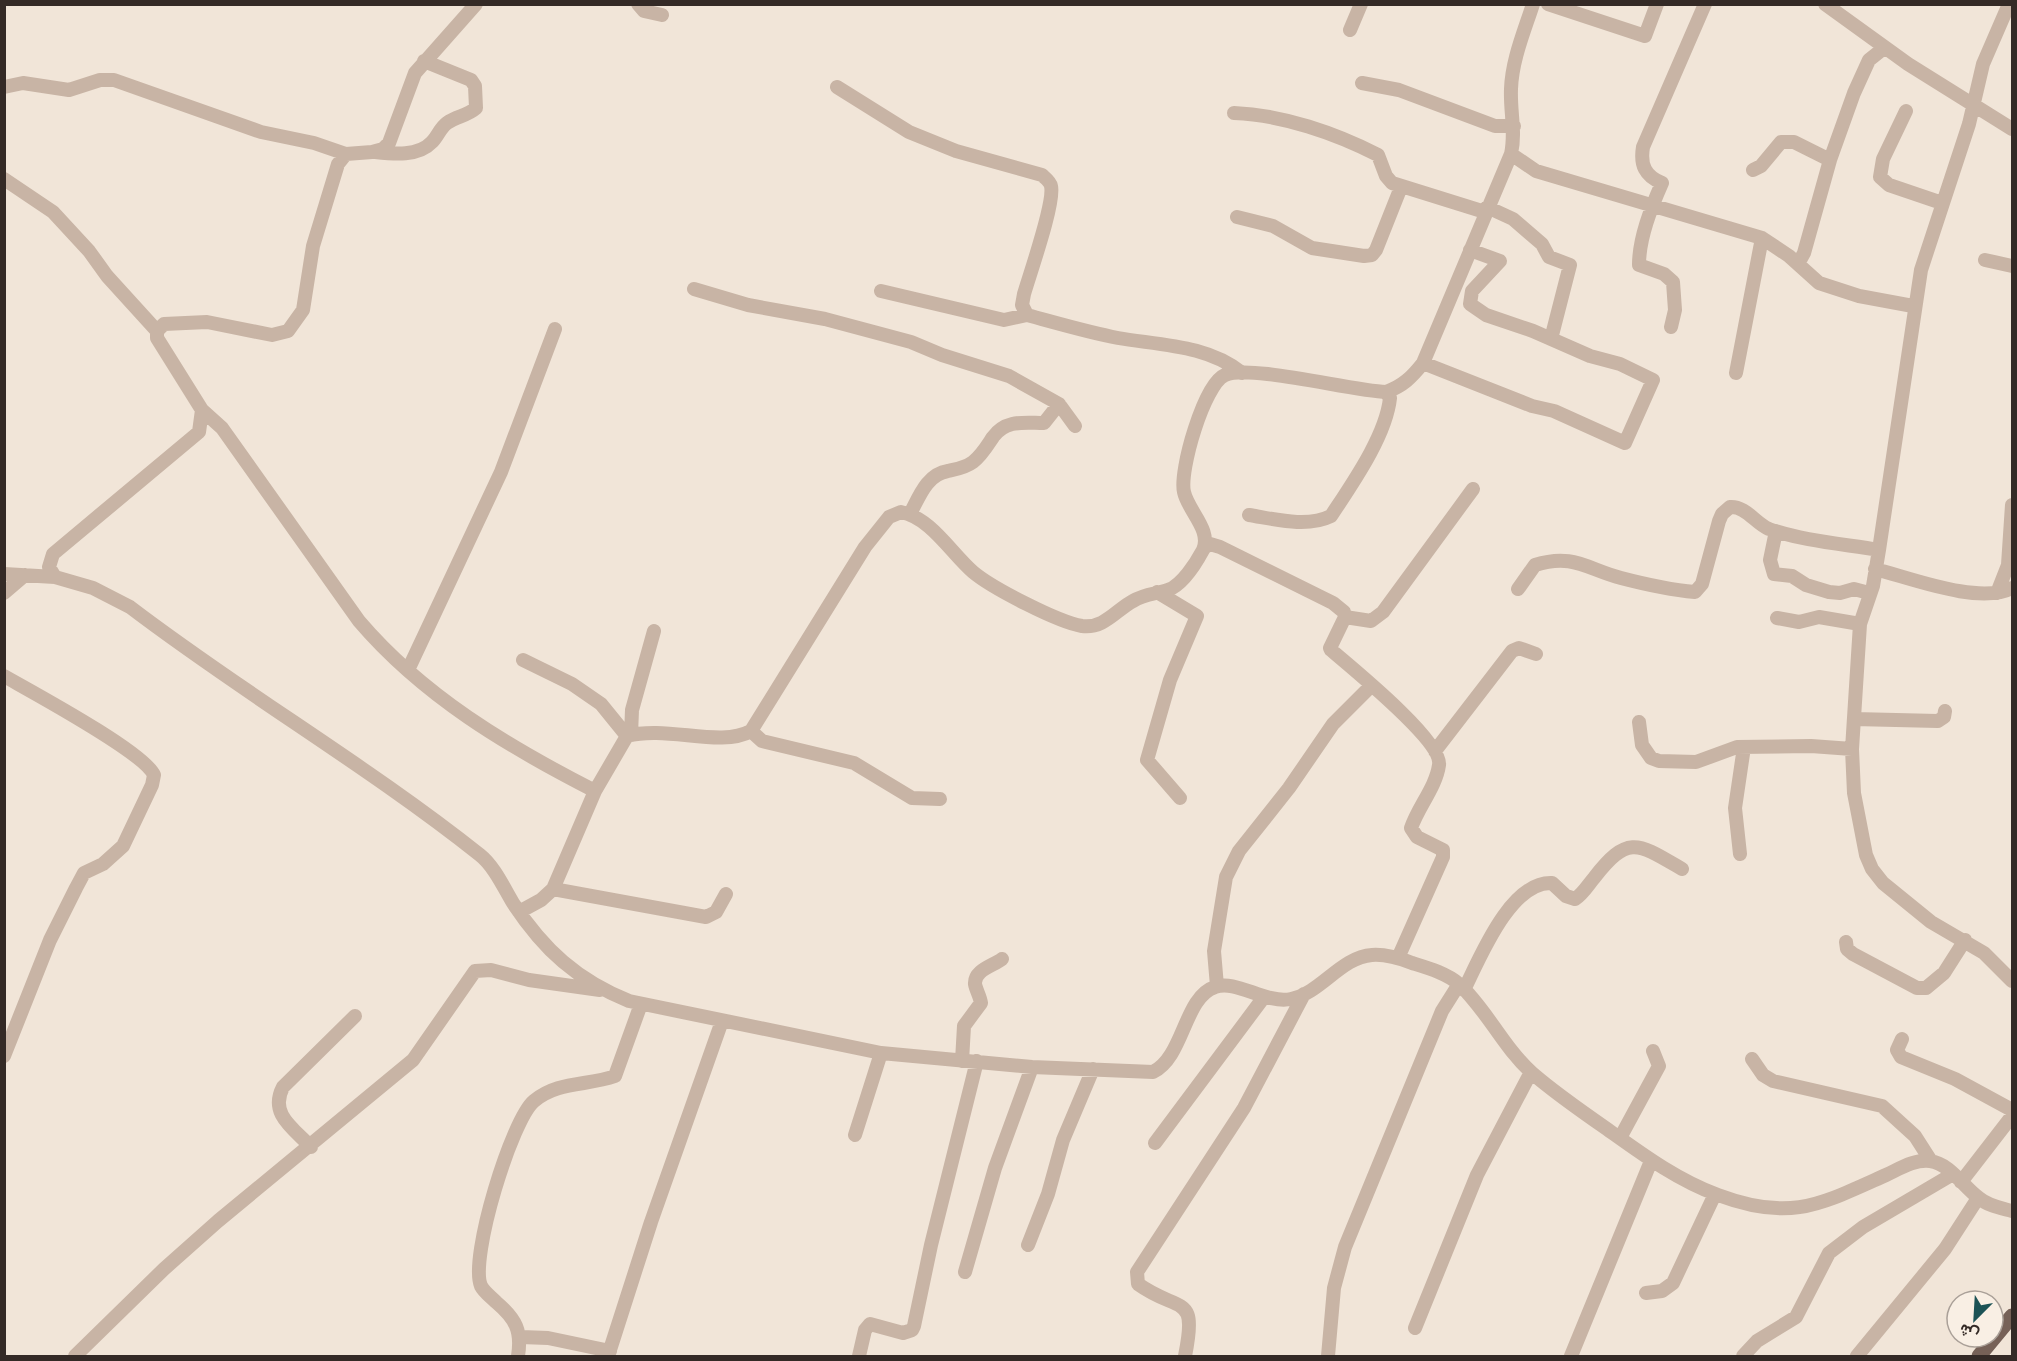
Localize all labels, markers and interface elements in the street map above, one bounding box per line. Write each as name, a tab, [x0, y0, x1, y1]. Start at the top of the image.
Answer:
north arrow	[1945, 1289, 2005, 1349]
text: ش	[1956, 1319, 1982, 1346]

